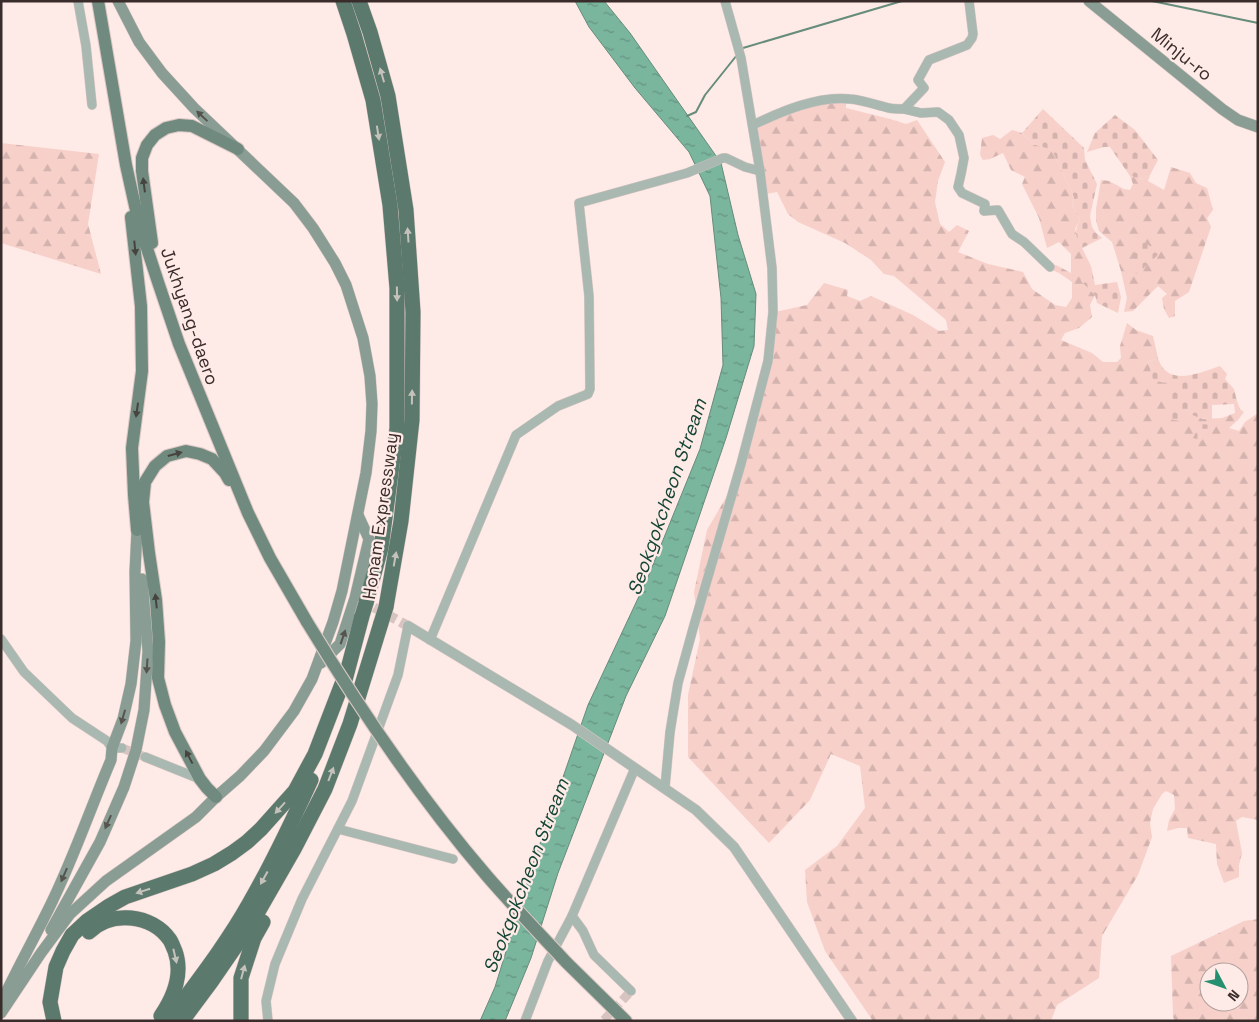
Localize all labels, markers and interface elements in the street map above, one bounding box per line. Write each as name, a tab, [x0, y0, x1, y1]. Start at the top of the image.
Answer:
street label: Minju-ro	[1147, 22, 1217, 86]
one-way arrow	[378, 67, 386, 82]
one-way arrow	[197, 110, 209, 122]
one-way arrow	[375, 125, 383, 141]
one-way arrow	[140, 177, 148, 193]
one-way arrow	[404, 227, 412, 243]
one-way arrow	[131, 241, 139, 257]
street label: Jukhyang-daero	[156, 244, 224, 388]
one-way arrow	[393, 286, 401, 302]
one-way arrow	[408, 389, 416, 405]
water label: Seokgokcheon Stream	[622, 395, 713, 599]
one-way arrow	[133, 403, 141, 419]
street label: Honam Expressway	[357, 431, 403, 601]
one-way arrow	[167, 450, 182, 458]
one-way arrow	[391, 550, 399, 566]
one-way arrow	[152, 593, 160, 609]
one-way arrow	[339, 629, 347, 644]
one-way arrow	[142, 658, 150, 674]
one-way arrow	[119, 710, 127, 725]
one-way arrow	[185, 750, 193, 765]
one-way arrow	[327, 767, 335, 781]
water label: Seokgokcheon Stream	[477, 775, 575, 977]
one-way arrow	[274, 802, 285, 815]
one-way arrow	[104, 815, 112, 829]
one-way arrow	[60, 868, 68, 882]
one-way arrow	[259, 871, 268, 885]
one-way arrow	[136, 887, 151, 895]
one-way arrow	[171, 948, 179, 963]
north arrow	[1199, 962, 1249, 1012]
one-way arrow	[239, 965, 247, 980]
text: N	[1224, 986, 1244, 1005]

